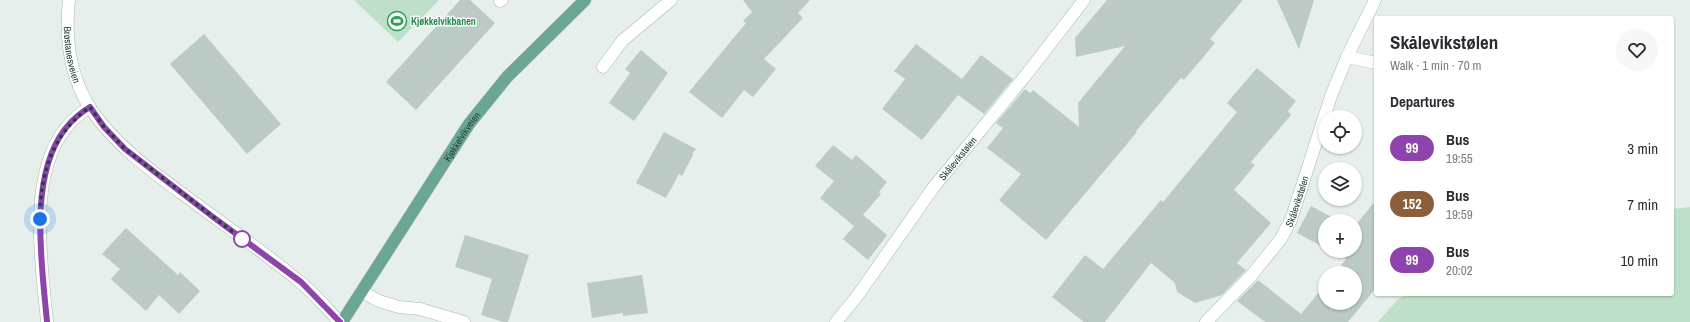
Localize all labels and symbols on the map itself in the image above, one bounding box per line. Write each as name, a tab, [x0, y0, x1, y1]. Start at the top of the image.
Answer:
sports icon: Kjøkkelvikbanen	[386, 10, 408, 32]
place label: Kjøkkelvikbanen	[411, 15, 476, 28]
street label: Brøstanesveien	[61, 26, 84, 85]
street label: Kjøkkelvikveien	[440, 109, 483, 164]
street label: Skålevikstølen	[936, 134, 979, 183]
street label: Skålevikstølen	[1282, 174, 1311, 229]
your location	[30, 209, 50, 229]
unlabelled marker	[233, 230, 251, 248]

